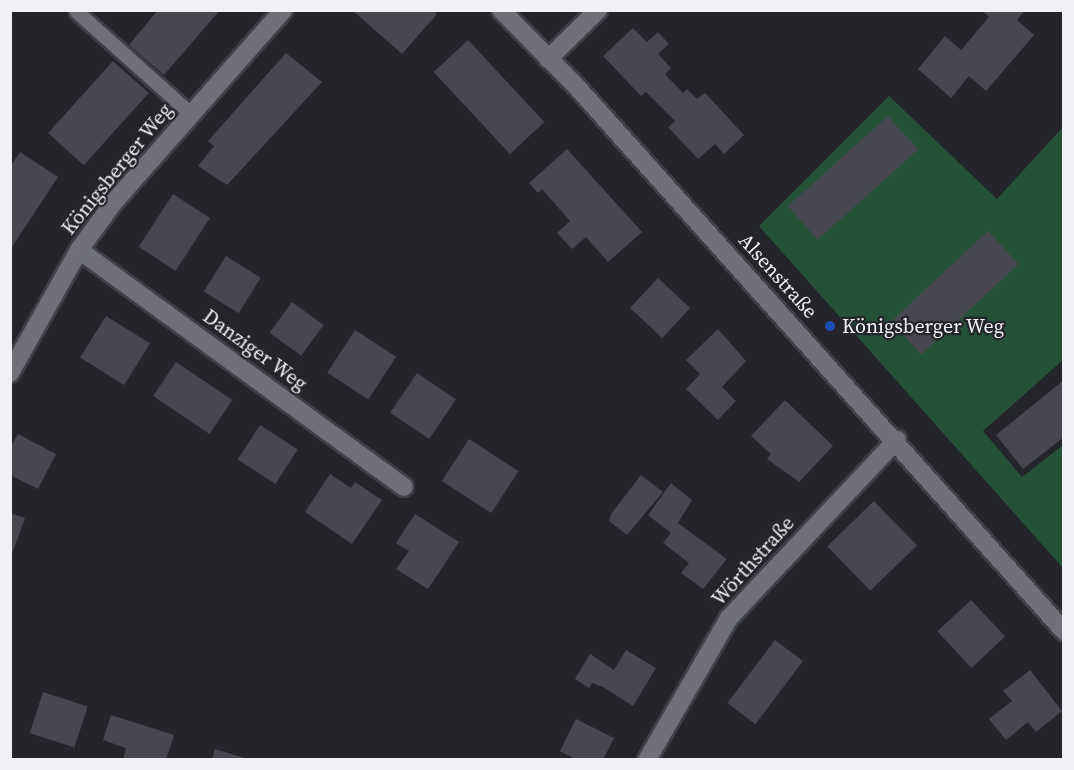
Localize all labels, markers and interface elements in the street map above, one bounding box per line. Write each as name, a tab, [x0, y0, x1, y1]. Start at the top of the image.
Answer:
street label: Königsberger Weg	[56, 98, 178, 240]
street label: Alsenstraße	[734, 229, 822, 323]
street label: Danziger Weg	[198, 304, 312, 396]
place label: Königsberger Weg	[842, 314, 1005, 338]
marker: Königsberger Weg	[823, 319, 837, 333]
street label: Wörthstraße	[707, 511, 799, 611]

